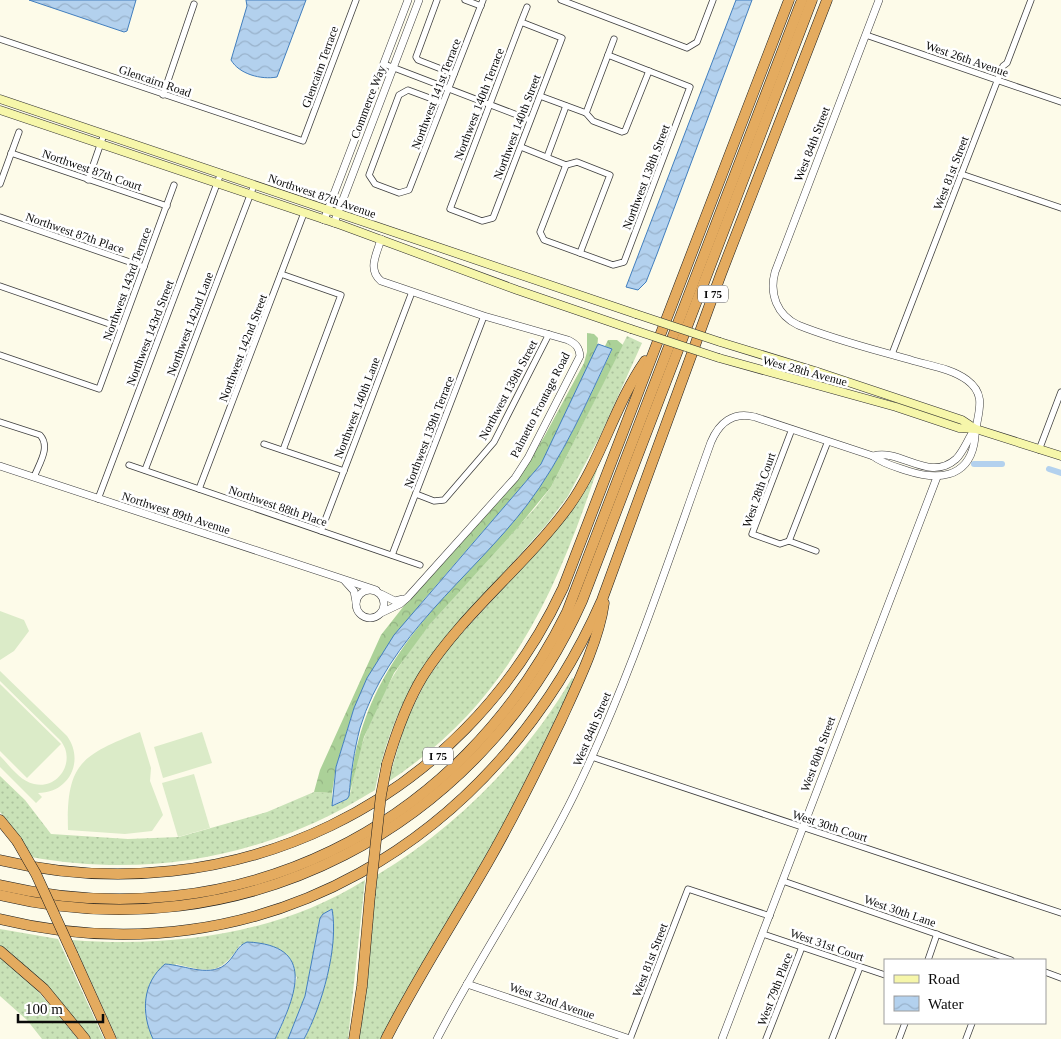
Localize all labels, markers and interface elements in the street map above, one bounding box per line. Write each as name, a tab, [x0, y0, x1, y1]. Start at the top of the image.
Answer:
street label: Glencairn Terrace	[299, 24, 341, 110]
street label: Northwest 141st Terrace	[408, 37, 464, 151]
street label: West 26th Avenue	[924, 38, 1010, 80]
street label: Northwest 140th Terrace	[451, 46, 507, 162]
street label: Glencairn Road	[117, 62, 193, 100]
street label: Commerce Way	[348, 63, 388, 141]
street label: Northwest 140th Street	[491, 72, 544, 181]
street label: West 84th Street	[791, 104, 833, 183]
street label: Northwest 138th Street	[620, 122, 673, 231]
street label: West 81st Street	[931, 134, 972, 212]
street label: Northwest 87th Court	[40, 146, 144, 194]
street label: Northwest 87th Avenue	[266, 171, 378, 221]
street label: Northwest 87th Place	[24, 210, 126, 256]
street label: Northwest 143rd Terrace	[100, 225, 154, 343]
street label: Northwest 142nd Lane	[164, 270, 216, 378]
street label: Northwest 143rd Street	[123, 278, 177, 388]
road number: I 75	[698, 286, 728, 302]
street label: Northwest 142nd Street	[216, 292, 270, 404]
street label: Northwest 139th Street	[476, 337, 541, 442]
street label: Palmetto Frontage Road	[507, 350, 573, 460]
street label: West 28th Avenue	[761, 353, 849, 389]
street label: Northwest 140th Lane	[331, 355, 383, 461]
street label: Northwest 139th Terrace	[401, 374, 457, 490]
street label: West 28th Court	[740, 450, 779, 529]
street label: Northwest 88th Place	[227, 483, 329, 529]
street label: Northwest 89th Avenue	[120, 489, 232, 537]
street label: West 84th Street	[570, 689, 614, 768]
street label: West 80th Street	[798, 714, 838, 794]
road number: I 75	[423, 748, 453, 764]
street label: West 30th Court	[791, 807, 870, 845]
street label: West 30th Lane	[862, 892, 938, 930]
street label: West 81st Street	[630, 921, 671, 999]
street label: West 31st Court	[788, 926, 866, 964]
street label: West 79th Place	[755, 951, 795, 1027]
legend	[884, 959, 1046, 1024]
text: Road	[928, 971, 960, 987]
street label: West 32nd Avenue	[507, 980, 597, 1022]
scale bar	[18, 992, 102, 1024]
text: Water	[928, 996, 963, 1012]
text: 100 m	[25, 1001, 63, 1017]

